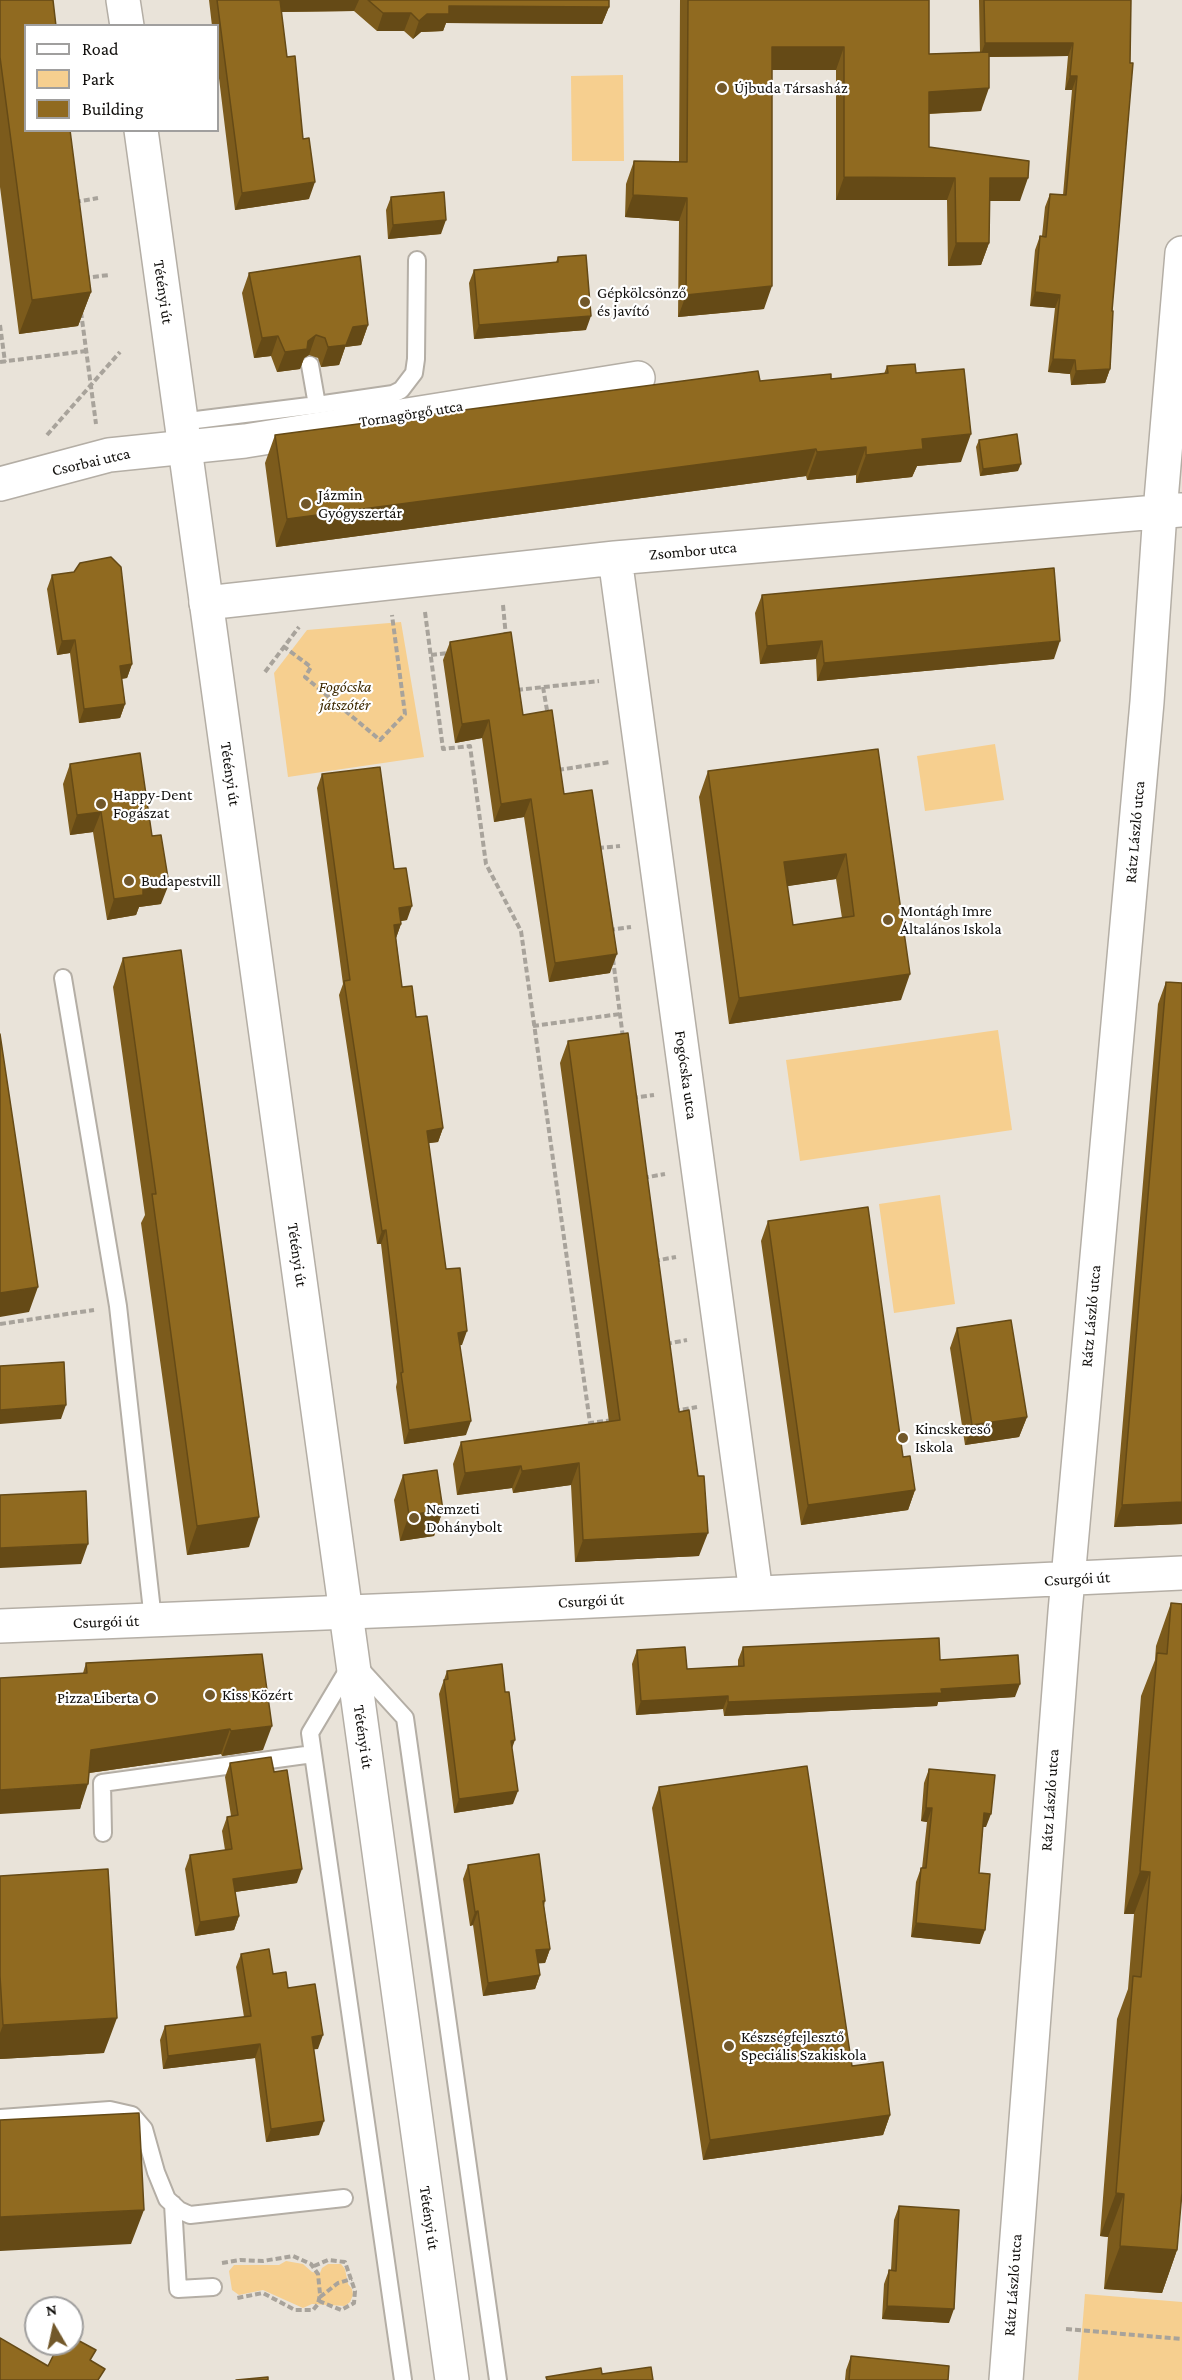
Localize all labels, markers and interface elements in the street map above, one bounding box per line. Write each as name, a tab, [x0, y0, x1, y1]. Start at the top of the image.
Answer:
legend	[24, 24, 219, 132]
text: Road	[82, 39, 119, 59]
text: Park	[82, 69, 114, 89]
place label: Újbuda Társasház	[734, 78, 848, 98]
marker: Újbuda Társasház	[715, 81, 729, 95]
text: Building	[82, 99, 143, 119]
street label: Tétényi út	[149, 259, 177, 325]
place label: Gépkölcsönző és javító	[597, 283, 686, 321]
marker: Gépkölcsönző és javító	[578, 295, 592, 309]
street label: Tornagörgő utca	[358, 396, 464, 432]
street label: Csorbai utca	[50, 444, 132, 480]
place label: Jázmin Gyógyszertár	[318, 485, 402, 523]
marker: Jázmin Gyógyszertár	[299, 497, 313, 511]
street label: Zsombor utca	[648, 538, 738, 564]
park label: Fogócska játszótér	[318, 677, 372, 715]
street label: Tétényi út	[216, 741, 244, 807]
street label: Rátz László utca	[1121, 780, 1149, 884]
place label: Happy-Dent Fogászat	[113, 785, 192, 823]
marker: Happy-Dent Fogászat	[94, 797, 108, 811]
place label: Budapestvill	[141, 871, 221, 891]
marker: Budapestvill	[122, 874, 136, 888]
place label: Montágh Imre Általános Iskola	[900, 901, 1002, 939]
marker: Montágh Imre Általános Iskola	[881, 913, 895, 927]
street label: Fogócska utca	[670, 1029, 702, 1121]
street label: Tétényi út	[283, 1222, 311, 1288]
street label: Rátz László utca	[1077, 1264, 1105, 1368]
place label: Kincskereső Iskola	[915, 1419, 991, 1457]
marker: Kincskereső Iskola	[896, 1431, 910, 1445]
place label: Nemzeti Dohánybolt	[426, 1499, 502, 1537]
marker: Nemzeti Dohánybolt	[407, 1511, 421, 1525]
street label: Csurgói út	[1043, 1568, 1111, 1590]
street label: Csurgói út	[557, 1590, 625, 1612]
street label: Csurgói út	[73, 1611, 139, 1633]
place label: Kiss Közért	[222, 1685, 293, 1705]
place label: Pizza Liberta	[57, 1688, 139, 1708]
marker: Kiss Közért	[203, 1688, 217, 1702]
marker: Pizza Liberta	[144, 1691, 158, 1705]
street label: Tétényi út	[349, 1704, 377, 1770]
street label: Rátz László utca	[1037, 1748, 1063, 1852]
place label: Készségfejlesztő Speciális Szakiskola	[741, 2027, 867, 2065]
marker: Készségfejlesztő Speciális Szakiskola	[722, 2039, 736, 2053]
street label: Tétényi út	[415, 2185, 443, 2251]
street label: Rátz László utca	[1000, 2233, 1026, 2337]
north arrow	[24, 2296, 84, 2356]
text: N	[45, 2300, 58, 2319]

